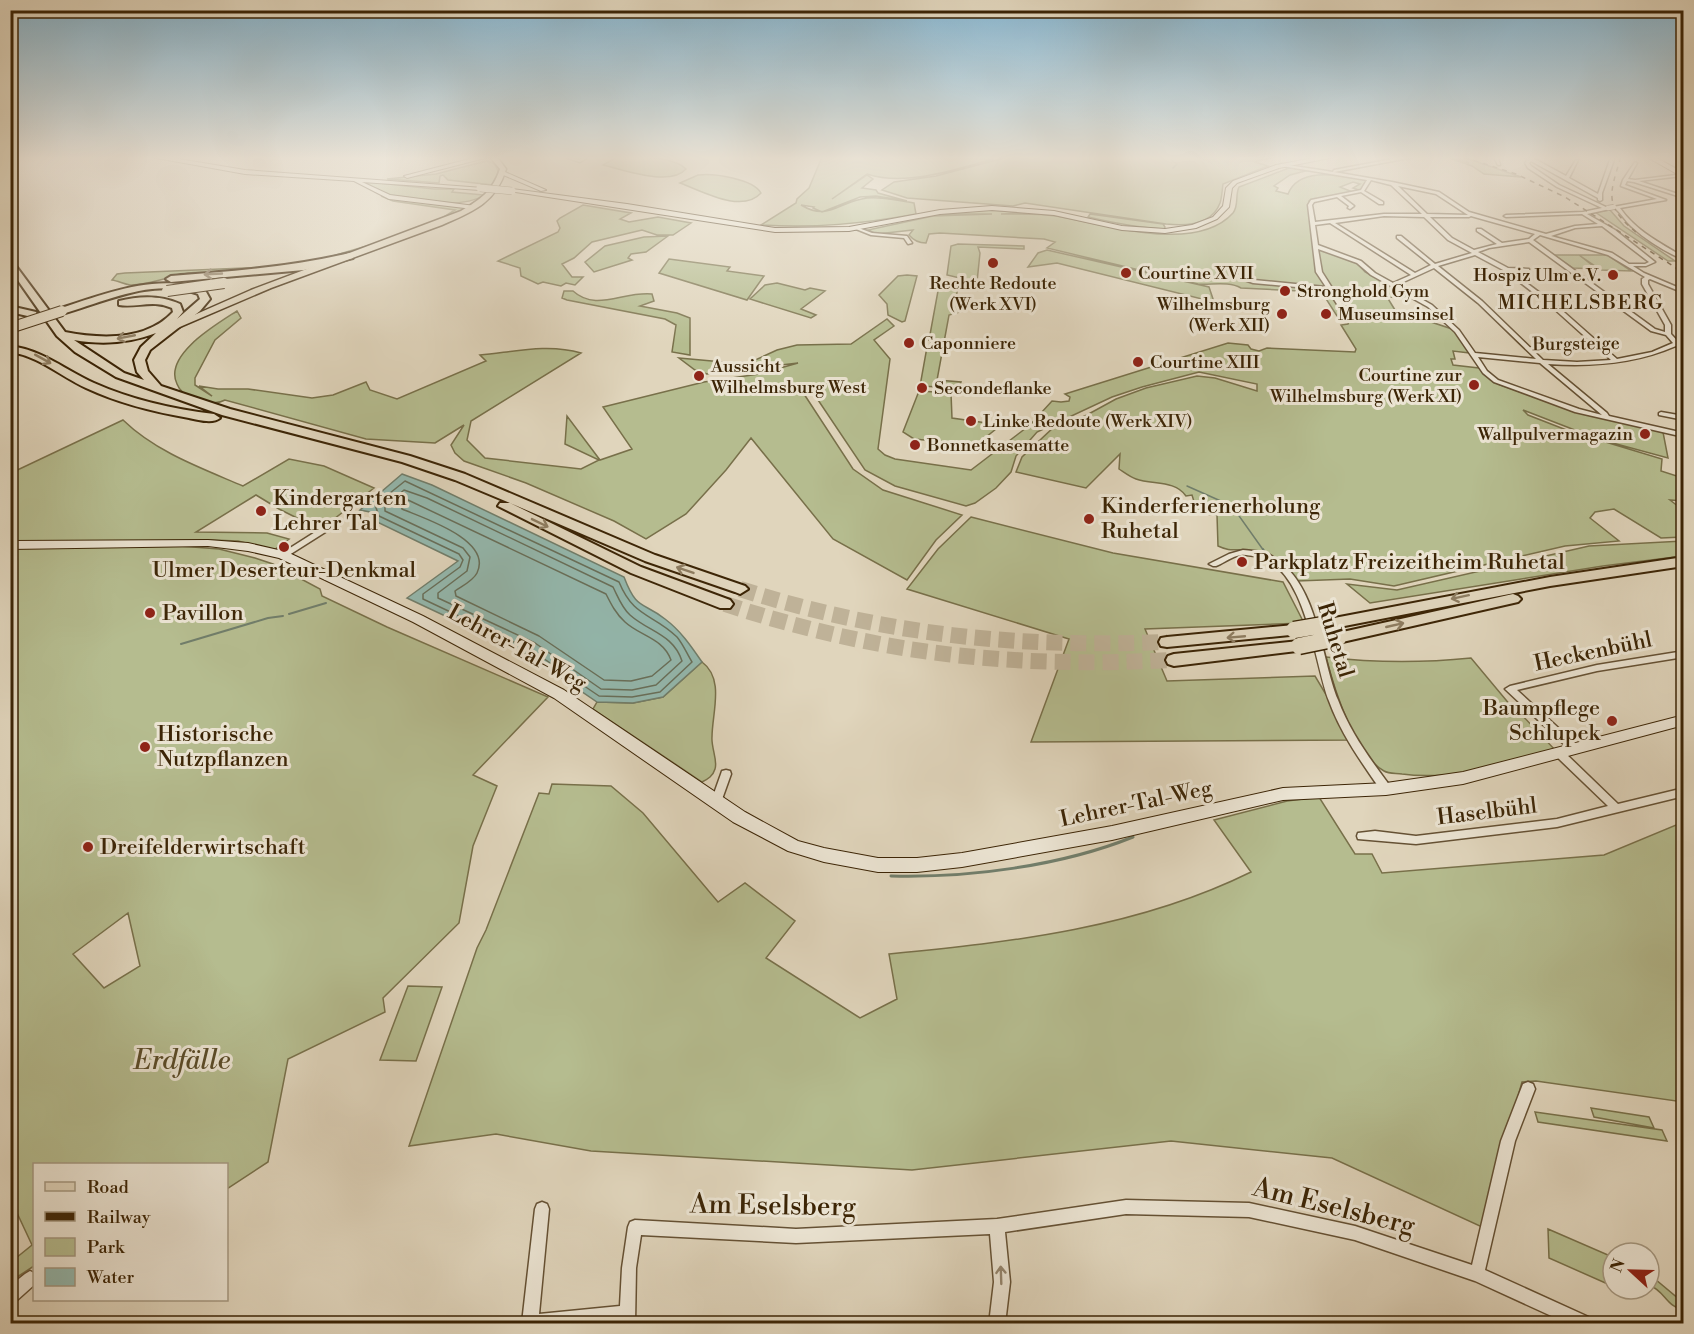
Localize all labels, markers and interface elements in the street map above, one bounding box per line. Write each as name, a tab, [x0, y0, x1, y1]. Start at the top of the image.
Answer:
marker: Rechte Redoute (Werk XVI)	[986, 256, 1000, 270]
place label: Courtine XVII	[1138, 262, 1254, 285]
place label: Hospiz Ulm e.V.	[1473, 264, 1601, 287]
marker: Courtine XVII	[1119, 266, 1133, 280]
marker: Hospiz Ulm e.V.	[1606, 268, 1620, 282]
one-way arrow	[204, 269, 224, 280]
place label: Rechte Redoute (Werk XVI)	[929, 272, 1057, 316]
place label: Stronghold Gym	[1297, 280, 1430, 303]
marker: Stronghold Gym	[1278, 284, 1292, 298]
district label: MICHELSBERG	[1498, 291, 1664, 316]
place label: Wilhelmsburg (Werk XII)	[1156, 293, 1271, 337]
place label: Museumsinsel	[1338, 303, 1455, 326]
marker: Wilhelmsburg (Werk XII)	[1275, 307, 1289, 321]
marker: Museumsinsel	[1319, 307, 1333, 321]
one-way arrow	[117, 332, 137, 343]
place label: Caponniere	[921, 332, 1016, 355]
street label: Burgsteige	[1531, 332, 1620, 356]
marker: Caponniere	[902, 336, 916, 350]
place label: Courtine XIII	[1150, 351, 1260, 374]
one-way arrow	[34, 353, 51, 365]
place label: Aussicht Wilhelmsburg West	[710, 355, 867, 399]
marker: Courtine XIII	[1131, 355, 1145, 369]
place label: Courtine zur Wilhelmsburg (Werk XI)	[1269, 364, 1462, 408]
marker: Aussicht Wilhelmsburg West	[692, 369, 706, 383]
place label: Secondeflanke	[934, 377, 1052, 400]
marker: Courtine zur Wilhelmsburg (Werk XI)	[1467, 378, 1481, 392]
marker: Secondeflanke	[915, 381, 929, 395]
place label: Linke Redoute (Werk XIV)	[983, 410, 1193, 433]
marker: Linke Redoute (Werk XIV)	[964, 414, 978, 428]
place label: Wallpulvermagazin	[1476, 423, 1633, 446]
marker: Wallpulvermagazin	[1638, 427, 1652, 441]
place label: Bonnetkasematte	[926, 434, 1069, 457]
marker: Bonnetkasematte	[908, 438, 922, 452]
place label: Kindergarten Lehrer Tal	[273, 485, 407, 537]
place label: Kinderferienerholung Ruhetal	[1101, 493, 1321, 545]
marker: Kindergarten Lehrer Tal	[254, 504, 268, 518]
marker: Kinderferienerholung Ruhetal	[1082, 512, 1096, 526]
one-way arrow	[531, 518, 549, 530]
marker: Ulmer Deserteur-Denkmal	[277, 540, 291, 554]
place label: Parkplatz Freizeitheim Ruhetal	[1254, 549, 1565, 576]
marker: Parkplatz Freizeitheim Ruhetal	[1235, 555, 1249, 569]
place label: Ulmer Deserteur-Denkmal	[152, 557, 417, 584]
one-way arrow	[676, 563, 695, 574]
one-way arrow	[1451, 592, 1470, 603]
street label: Lehrer-Tal-Weg	[443, 599, 592, 698]
street label: Ruhetal	[1311, 599, 1359, 682]
place label: Pavillon	[162, 600, 244, 627]
marker: Pavillon	[143, 606, 157, 620]
one-way arrow	[1385, 619, 1404, 631]
street label: Heckenbühl	[1531, 626, 1655, 678]
one-way arrow	[1226, 632, 1246, 643]
place label: Baumpflege Schlupek	[1482, 695, 1602, 747]
marker: Baumpflege Schlupek	[1605, 714, 1619, 728]
place label: Historische Nutzpflanzen	[157, 721, 289, 773]
marker: Historische Nutzpflanzen	[138, 740, 152, 754]
street label: Lehrer-Tal-Weg	[1057, 775, 1215, 833]
street label: Haselbühl	[1435, 792, 1539, 832]
place label: Dreifelderwirtschaft	[100, 834, 306, 861]
marker: Dreifelderwirtschaft	[81, 840, 95, 854]
park label: Erdfälle	[133, 1044, 231, 1078]
legend	[33, 1163, 228, 1301]
street label: Am Eselsberg	[1248, 1170, 1419, 1244]
text: Road	[87, 1176, 130, 1199]
street label: Am Eselsberg	[689, 1188, 856, 1224]
text: Railway	[87, 1206, 151, 1229]
text: Park	[87, 1236, 126, 1259]
north arrow	[1601, 1241, 1661, 1301]
text: N	[1606, 1256, 1630, 1275]
text: Water	[86, 1266, 135, 1289]
one-way arrow	[996, 1266, 1007, 1286]

